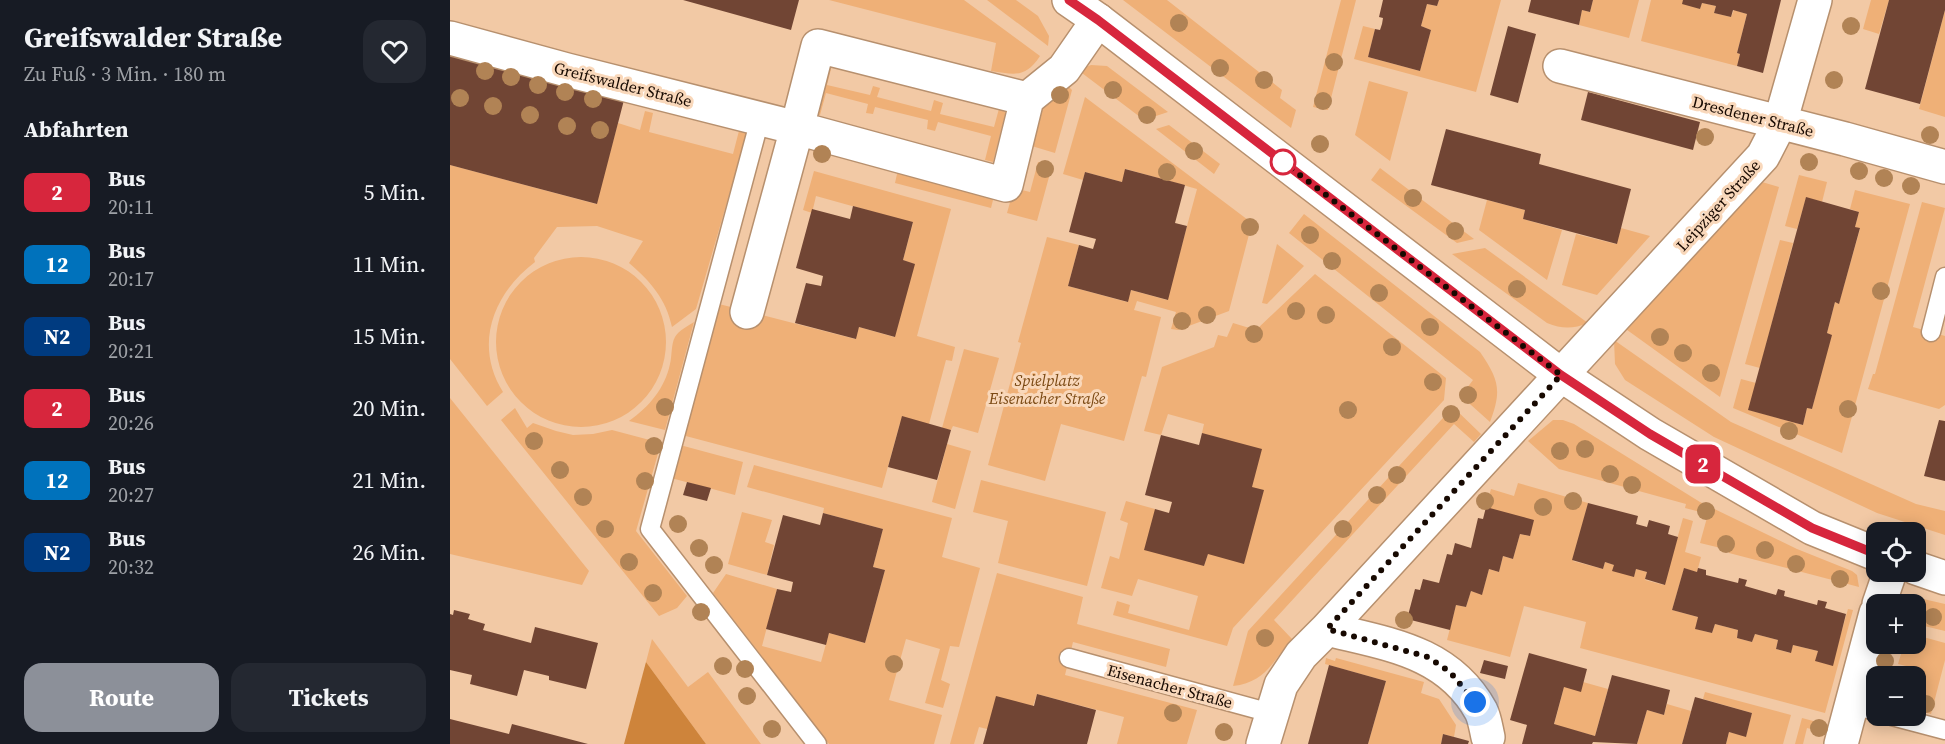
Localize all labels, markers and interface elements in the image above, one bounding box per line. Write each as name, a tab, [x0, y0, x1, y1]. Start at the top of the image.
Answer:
text: Greifswalder Straße	[24, 18, 282, 56]
button: heart	[363, 20, 426, 83]
street label: Greifswalder Straße	[552, 56, 694, 112]
text: Zu Fuß · 3 Min. · 180 m	[24, 60, 226, 88]
street label: Dresdener Straße	[1690, 90, 1816, 142]
text: Abfahrten	[24, 114, 129, 144]
unlabelled marker	[1270, 149, 1296, 175]
street label: Leipziger Straße	[1671, 155, 1765, 255]
text: Bus	[108, 163, 145, 193]
text: 5 Min.	[364, 177, 426, 207]
text: 2	[51, 178, 63, 207]
text: 20:11	[108, 193, 154, 221]
text: Bus	[108, 235, 145, 265]
text: 11 Min.	[353, 249, 426, 279]
text: 12	[46, 250, 68, 279]
text: 20:17	[108, 265, 154, 293]
text: Bus	[108, 307, 145, 337]
text: 15 Min.	[353, 321, 426, 351]
text: N2	[44, 322, 70, 351]
text: 20:21	[108, 337, 154, 365]
park label: Spielplatz Eisenacher Straße	[988, 369, 1106, 409]
text: Bus	[108, 379, 145, 409]
text: 20 Min.	[353, 393, 426, 423]
text: 2	[51, 394, 63, 423]
text: 20:26	[108, 409, 154, 437]
line badge: 2	[1684, 444, 1722, 484]
text: 2	[1697, 450, 1709, 479]
text: Bus	[108, 451, 145, 481]
text: 21 Min.	[353, 465, 426, 495]
text: 12	[46, 466, 68, 495]
text: 20:27	[108, 481, 154, 509]
map controls	[1866, 522, 1926, 726]
button: locate	[1866, 522, 1926, 582]
text: Bus	[108, 523, 145, 553]
text: 26 Min.	[353, 537, 426, 567]
text: N2	[44, 538, 70, 567]
text: 20:32	[108, 553, 154, 581]
button: +	[1866, 594, 1926, 654]
street label: Eisenacher Straße	[1105, 659, 1235, 713]
button: Route	[24, 663, 219, 732]
button: Tickets	[231, 663, 426, 732]
button: −	[1866, 666, 1926, 726]
your location	[1460, 687, 1490, 717]

